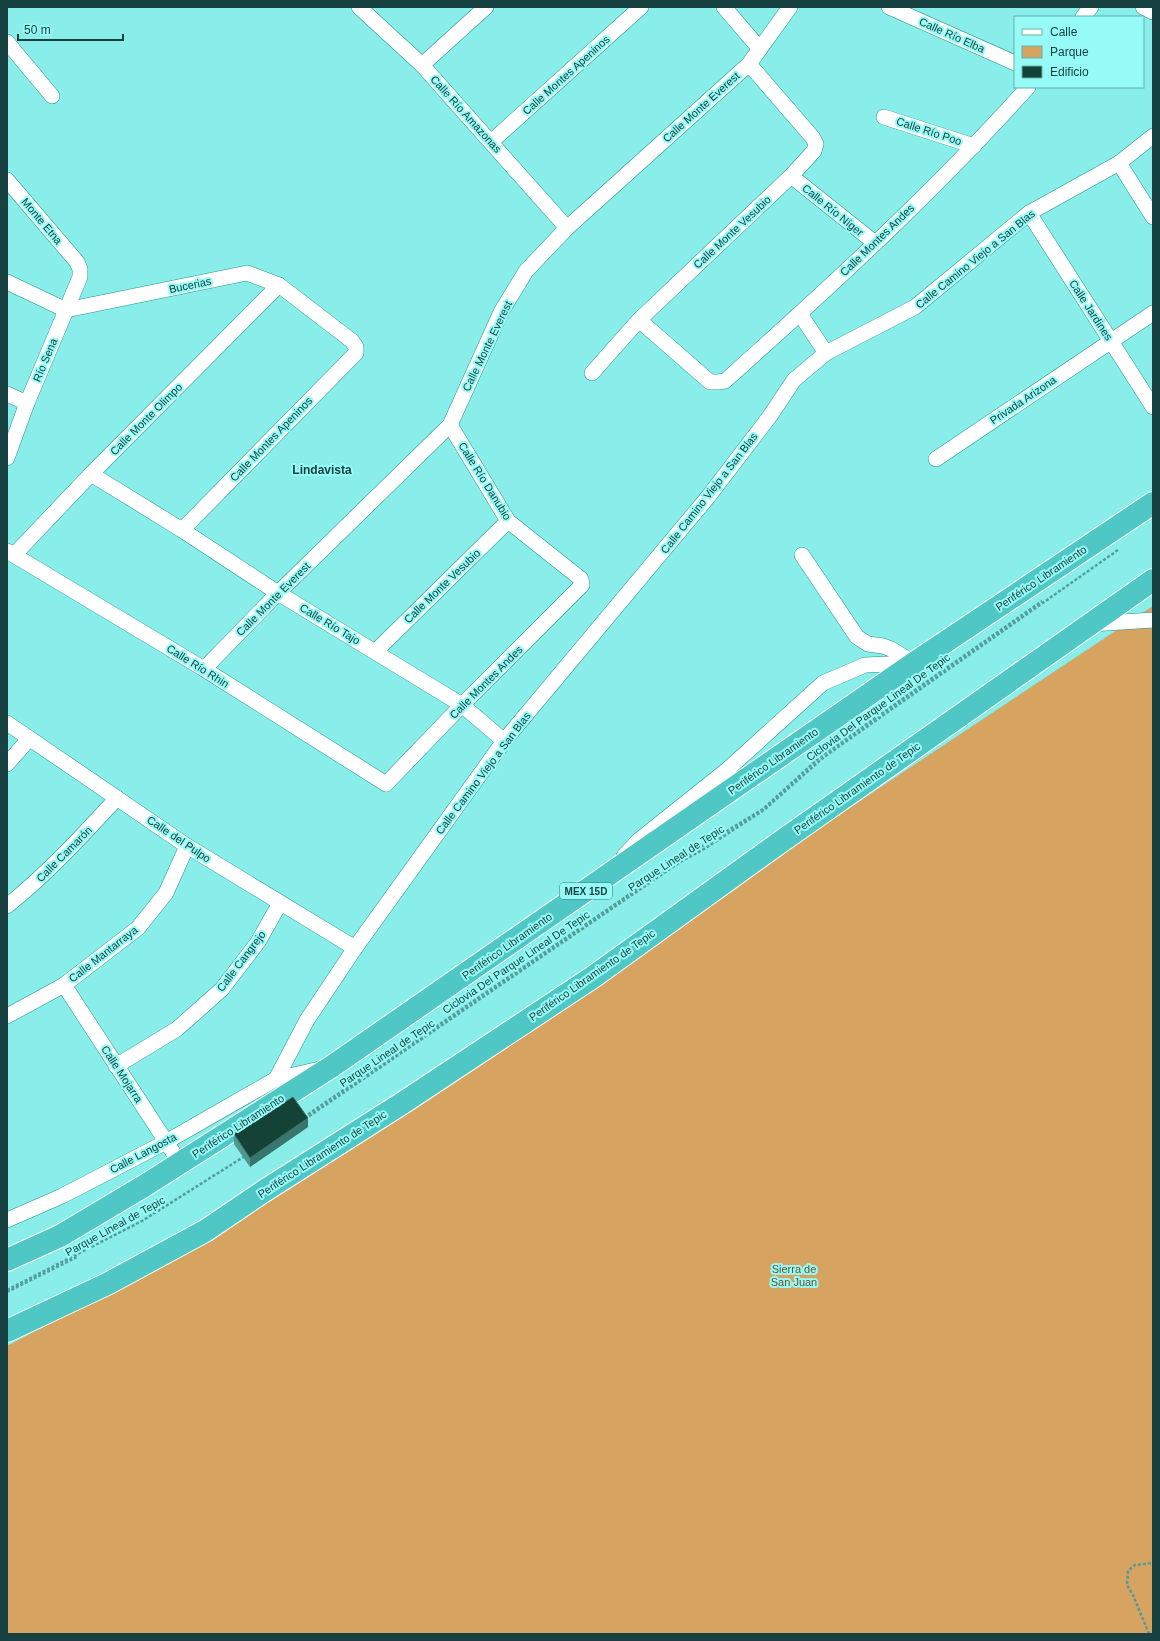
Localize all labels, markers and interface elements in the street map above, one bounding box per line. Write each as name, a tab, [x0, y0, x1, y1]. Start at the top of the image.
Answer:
street label: Calle Río Elba	[917, 15, 987, 55]
scale bar	[18, 16, 123, 42]
legend	[1014, 16, 1144, 88]
text: 50 m	[24, 23, 51, 37]
text: Calle	[1050, 25, 1078, 39]
street label: Calle Montes Apeninos	[520, 33, 612, 117]
text: Parque	[1050, 45, 1089, 59]
text: Edificio	[1050, 65, 1089, 79]
street label: Calle Monte Everest	[660, 69, 742, 145]
street label: Calle Río Amazonas	[428, 73, 504, 155]
street label: Calle Río Poo	[895, 115, 963, 147]
street label: Calle Río Níger	[800, 182, 866, 239]
street label: Calle Monte Vesubio	[691, 193, 773, 271]
street label: Monte Etna	[19, 196, 65, 247]
street label: Calle Montes Andes	[838, 201, 917, 278]
street label: Calle Camino Viejo a San Blas	[913, 207, 1037, 311]
street label: Bucerias	[168, 275, 213, 295]
street label: Calle Jardines	[1067, 278, 1115, 343]
street label: Calle Monte Everest	[460, 299, 514, 393]
street label: Río Sena	[31, 336, 60, 383]
street label: Privada Arizona	[988, 373, 1059, 427]
street label: Calle Monte Olimpo	[108, 381, 184, 457]
street label: Calle Montes Apeninos	[228, 394, 315, 484]
street label: Calle Camino Viejo a San Blas	[658, 430, 760, 556]
street label: Calle Río Danubio	[456, 440, 514, 522]
district label: Lindavista	[292, 463, 352, 477]
street label: Periférico Libramiento	[993, 543, 1089, 613]
street label: Calle Monte Vesubio	[402, 547, 482, 625]
street label: Calle Monte Everest	[234, 560, 312, 638]
street label: Calle Río Tajo	[298, 601, 362, 647]
street label: Calle Río Rhin	[165, 642, 231, 690]
street label: Calle Montes Andes	[447, 643, 525, 721]
street label: Ciclovia Del Parque Lineal De Tepic	[804, 651, 953, 763]
street label: Calle Camino Viejo a San Blas	[433, 709, 533, 836]
street label: Periférico Libramiento	[726, 725, 820, 797]
street label: Periférico Libramiento de Tepic	[792, 740, 923, 836]
street label: Calle del Pulpo	[145, 813, 213, 865]
street label: Parque Lineal de Tepic	[626, 822, 727, 893]
street label: Calle Camarón	[34, 824, 94, 884]
road number: MEX 15D	[560, 883, 612, 899]
street label: Ciclovia Del Parque Lineal De Tepic	[440, 908, 592, 1016]
street label: Periférico Libramiento	[460, 910, 554, 982]
street label: Calle Mantarraya	[66, 923, 140, 985]
street label: Periférico Libramiento de Tepic	[527, 927, 658, 1023]
street label: Calle Cangrejo	[214, 928, 268, 994]
street label: Parque Lineal de Tepic	[337, 1017, 437, 1089]
street label: Calle Mojarra	[99, 1043, 145, 1105]
street label: Periférico Libramiento	[190, 1092, 286, 1160]
street label: Periférico Libramiento de Tepic	[255, 1108, 389, 1200]
street label: Calle Langosta	[108, 1130, 179, 1176]
street label: Parque Lineal de Tepic	[63, 1193, 167, 1258]
park label: Sierra de San Juan	[771, 1263, 817, 1288]

